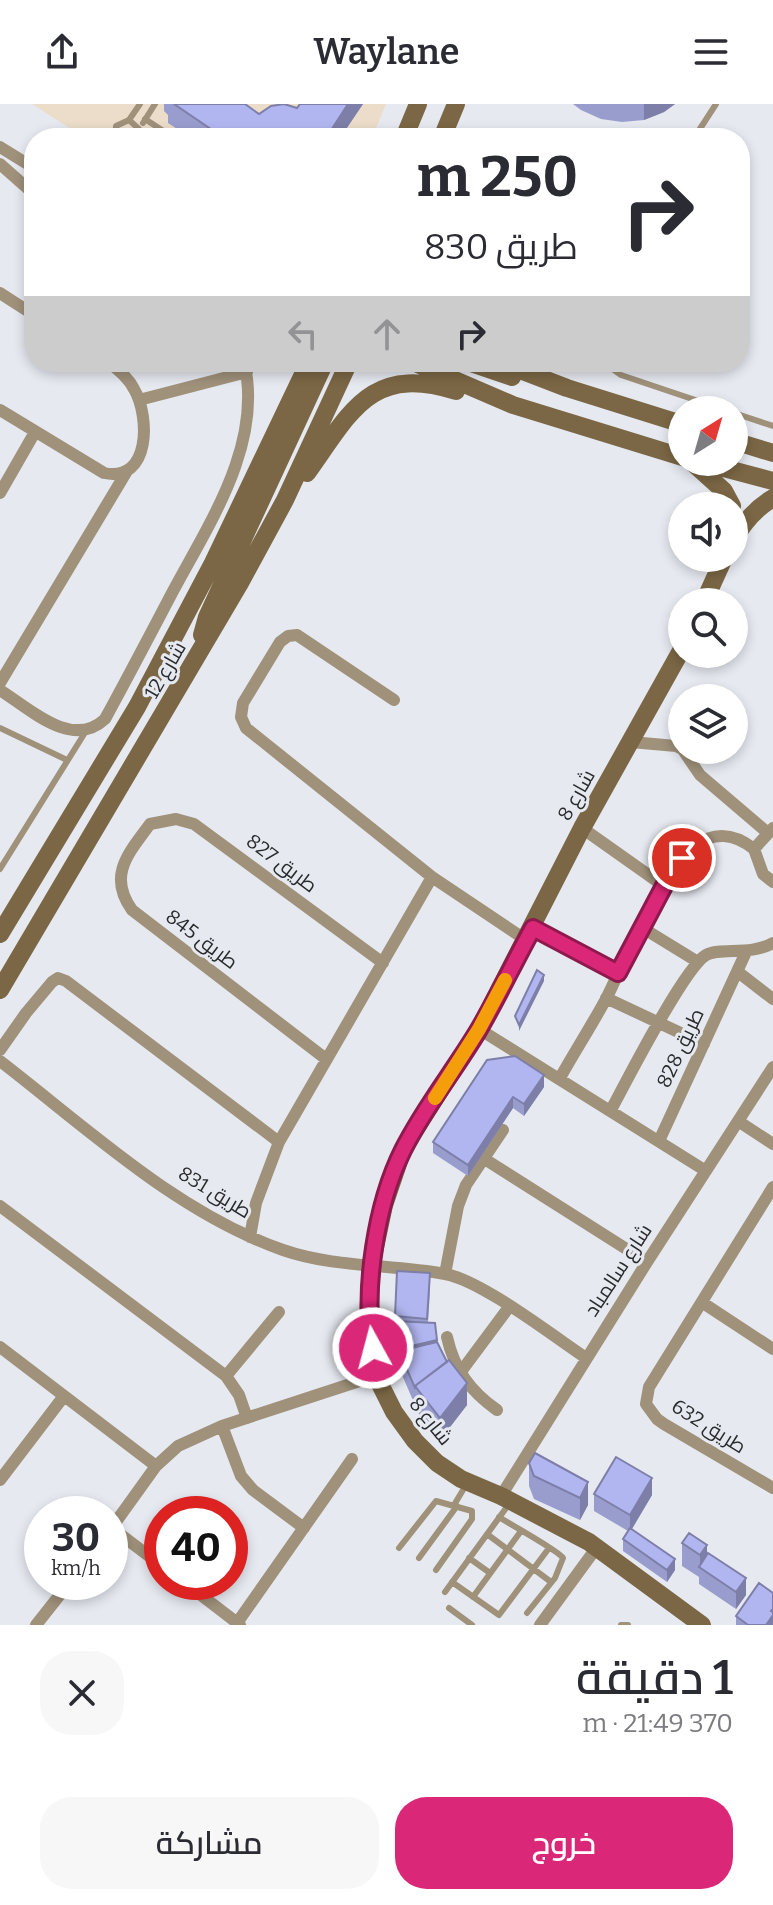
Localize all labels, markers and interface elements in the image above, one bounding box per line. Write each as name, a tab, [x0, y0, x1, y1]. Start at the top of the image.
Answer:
icon: share	[40, 30, 84, 74]
text: Waylane	[314, 30, 460, 74]
icon: menu	[689, 30, 733, 74]
text: 250 m	[417, 144, 578, 211]
icon: right	[606, 160, 710, 264]
text: طريق 830	[424, 225, 578, 269]
icon: left	[281, 312, 325, 356]
icon: ahead	[365, 312, 409, 356]
icon: right	[449, 312, 493, 356]
north arrow	[668, 396, 748, 476]
map controls	[668, 396, 748, 764]
button: sound	[668, 492, 748, 572]
button: search	[668, 588, 748, 668]
street label: شارع 12	[139, 637, 193, 704]
button: layers	[668, 684, 748, 764]
street label: شارع 8	[552, 765, 602, 826]
pin	[648, 824, 716, 892]
street label: طريق 827	[241, 829, 322, 898]
icon: arrive	[660, 836, 704, 880]
street label: طريق 845	[161, 904, 243, 975]
street label: طريق 828	[651, 1005, 710, 1092]
street label: طريق 831	[174, 1161, 256, 1224]
street label: شارع سالمباد	[579, 1219, 659, 1322]
position arrow	[331, 1306, 415, 1390]
street label: شارع 8	[403, 1392, 458, 1451]
street label: طريق 632	[667, 1394, 751, 1459]
speed limit sign: 40	[144, 1496, 248, 1600]
text: 30	[52, 1514, 100, 1562]
text: km/h	[51, 1556, 101, 1580]
text: 1 دقيقة	[576, 1649, 733, 1707]
button: close	[40, 1651, 124, 1735]
text: 370 m · 21:49	[582, 1708, 733, 1739]
button: مشاركة	[40, 1797, 379, 1889]
button: خروج	[395, 1797, 733, 1889]

